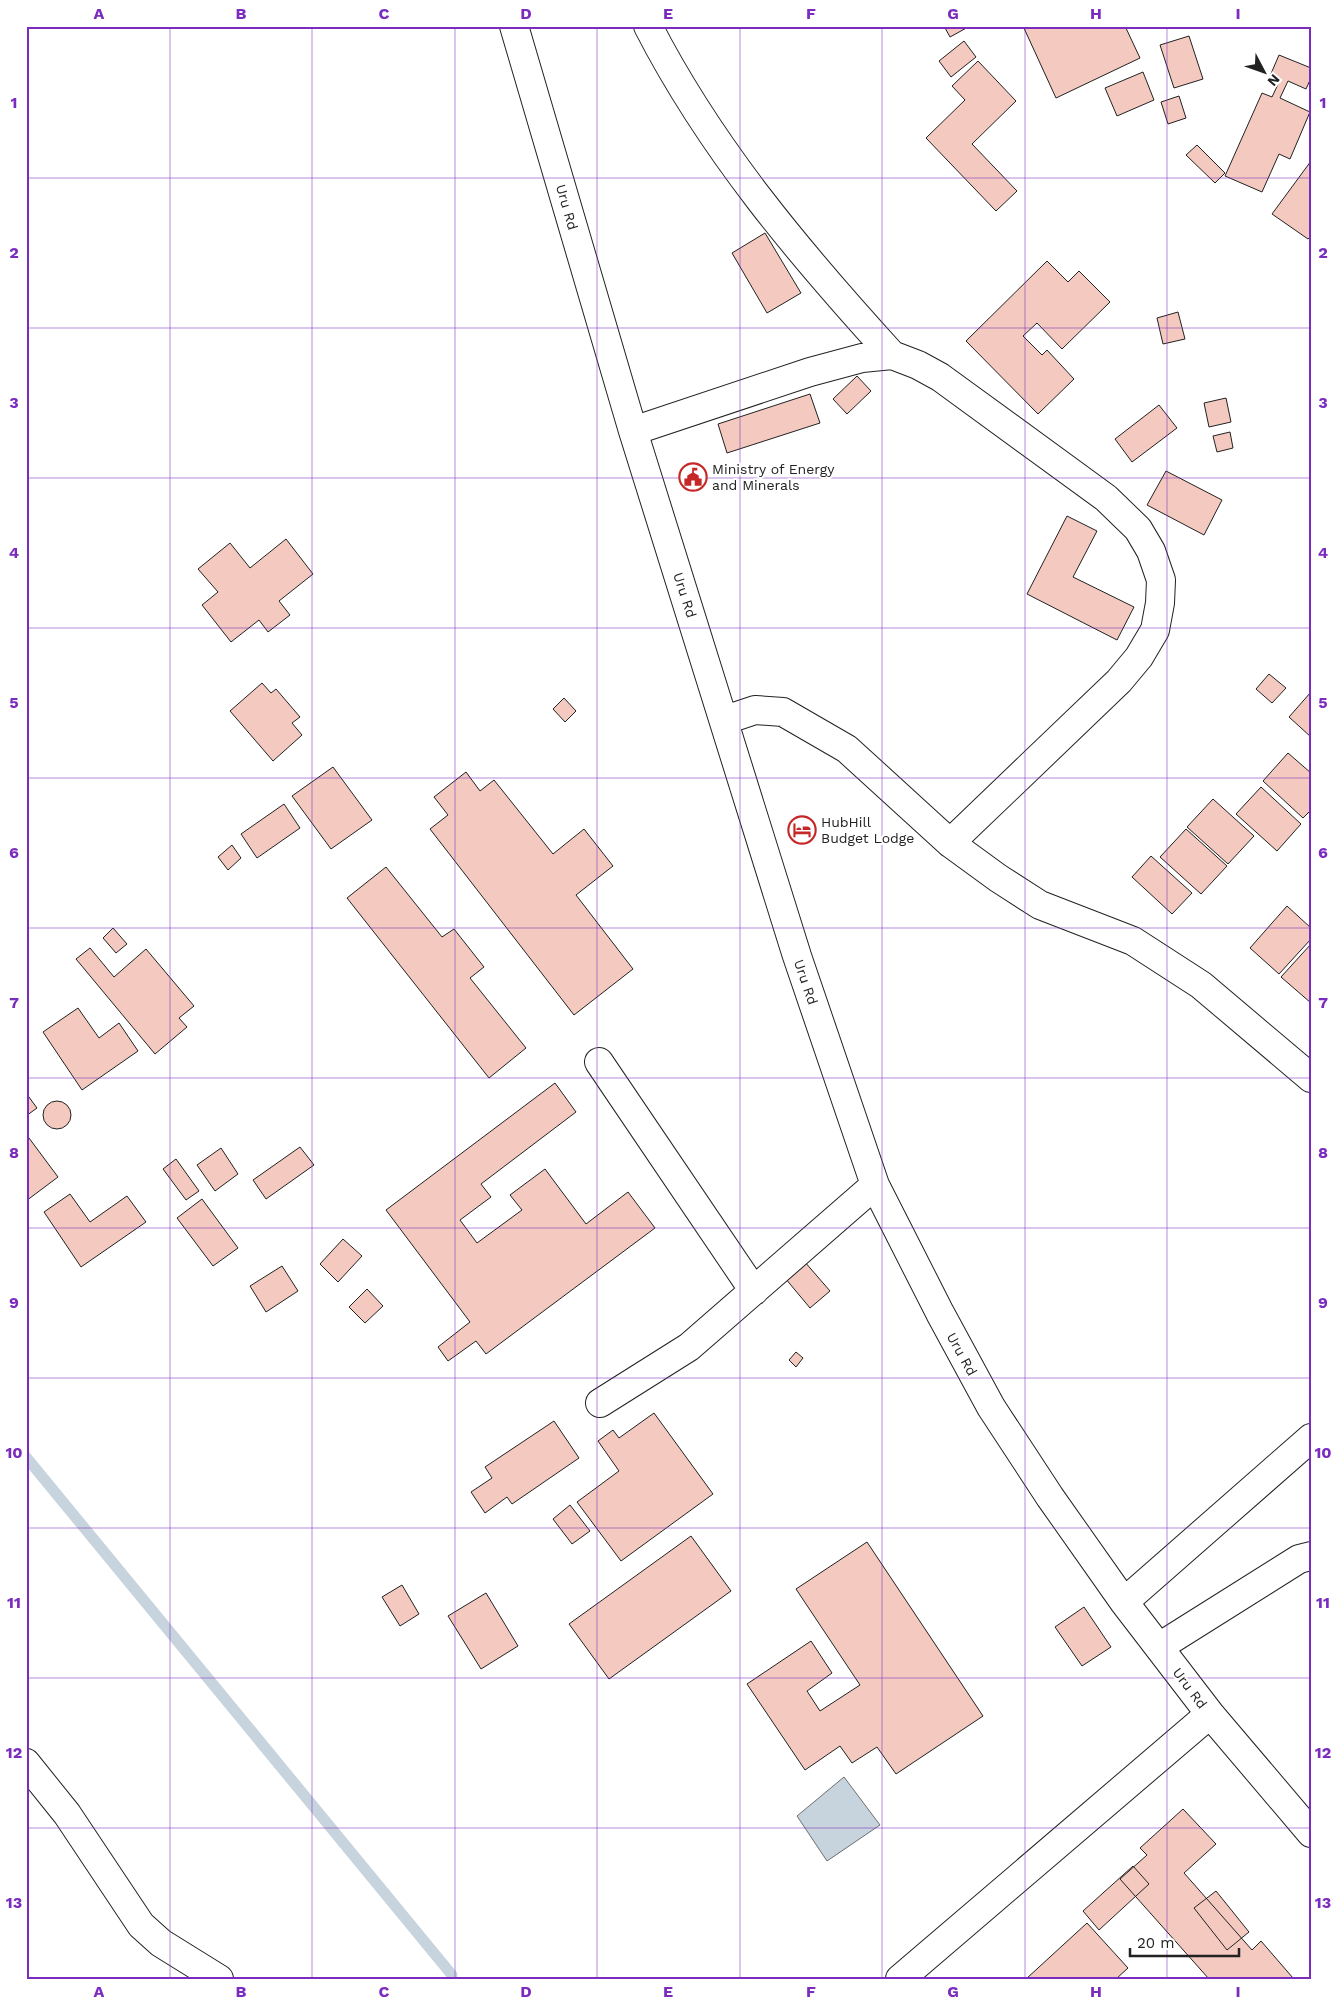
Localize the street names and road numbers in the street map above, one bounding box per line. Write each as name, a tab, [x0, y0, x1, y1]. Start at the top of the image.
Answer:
street label: Uru Rd	[553, 182, 581, 232]
street label: Uru Rd	[670, 570, 700, 620]
street label: Uru Rd	[791, 957, 821, 1007]
street label: Uru Rd	[944, 1330, 980, 1378]
street label: Uru Rd	[1170, 1664, 1210, 1712]

